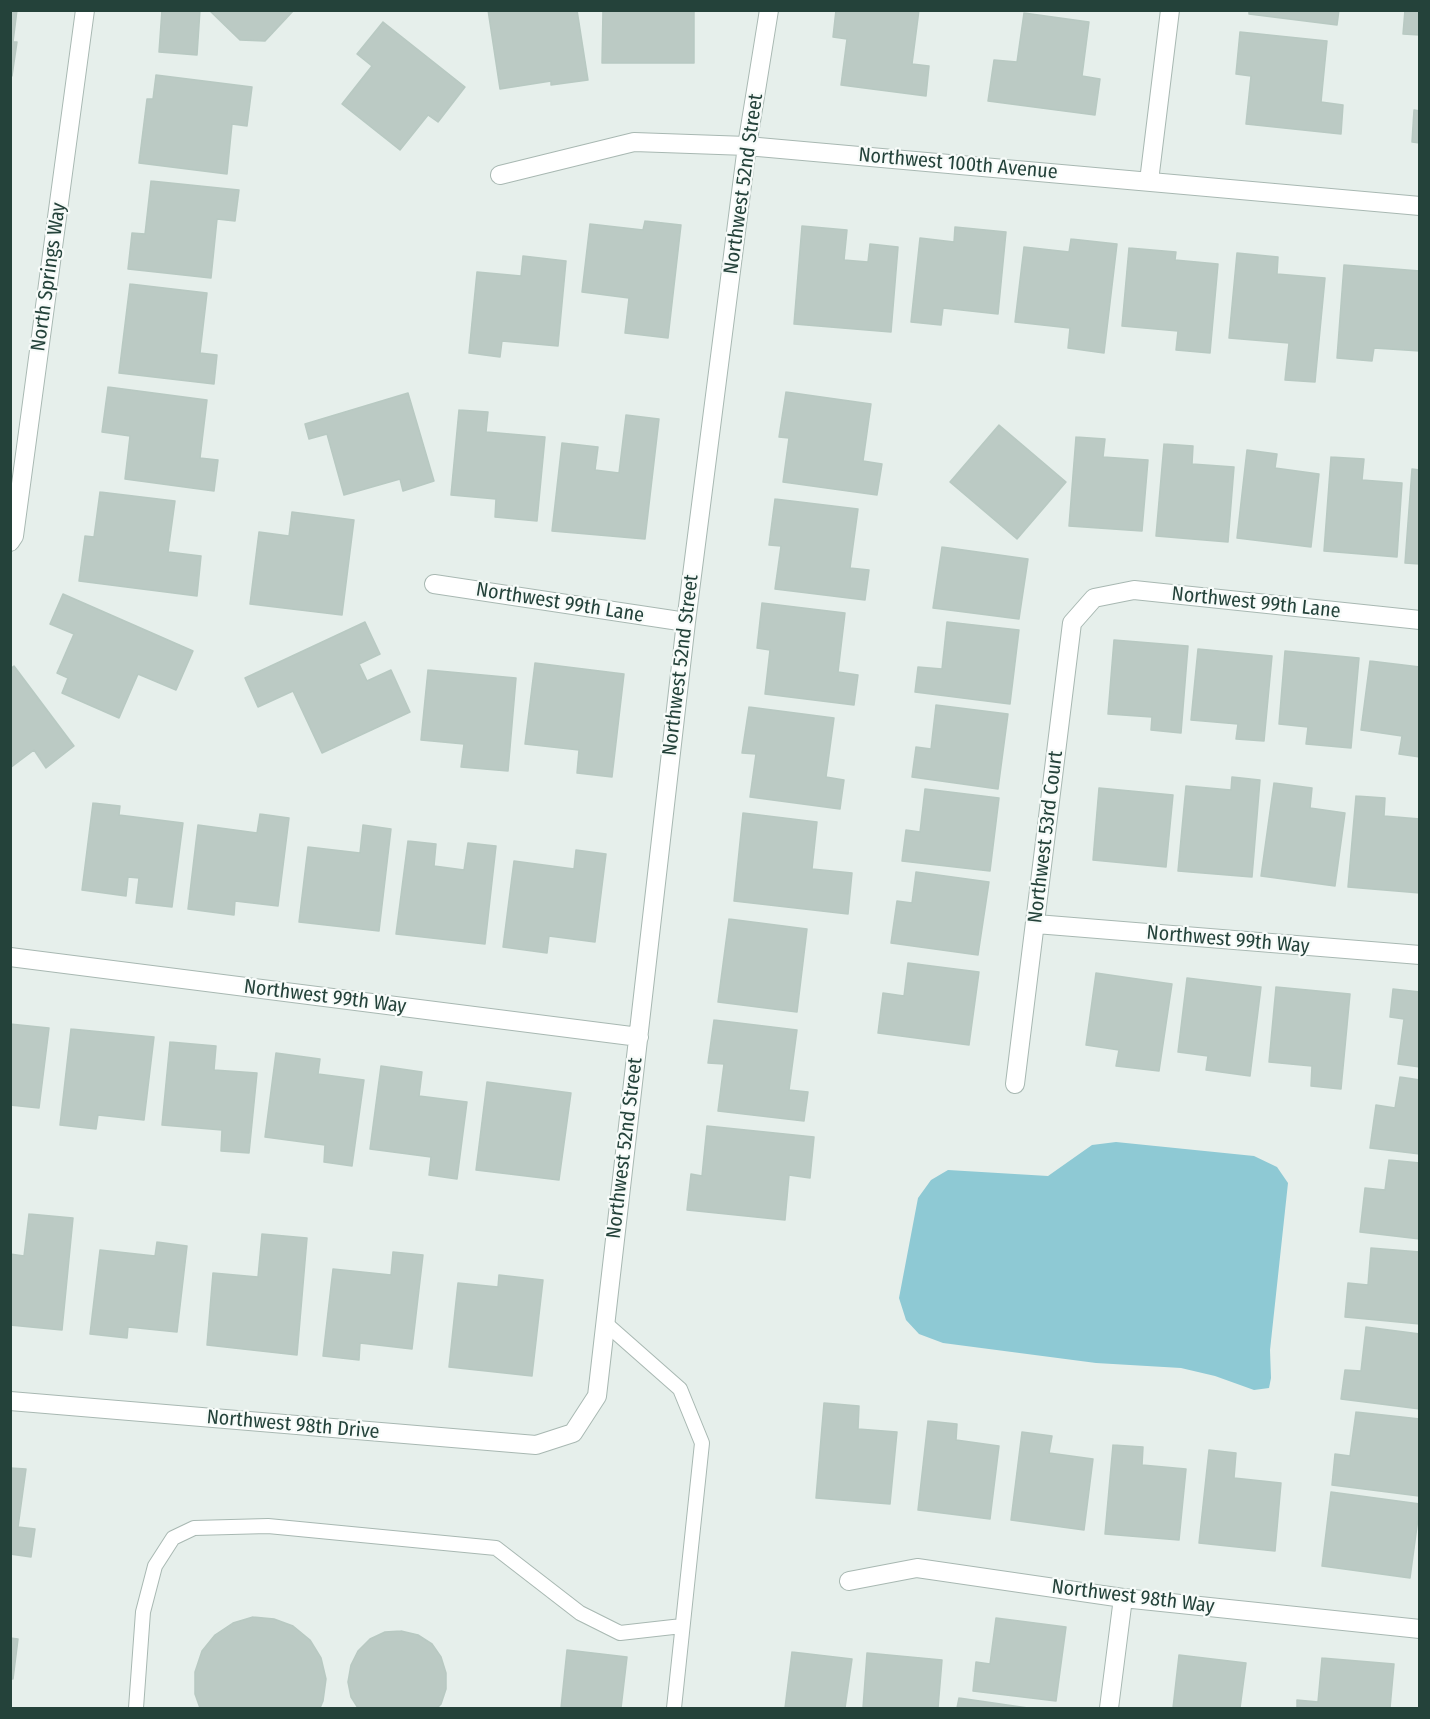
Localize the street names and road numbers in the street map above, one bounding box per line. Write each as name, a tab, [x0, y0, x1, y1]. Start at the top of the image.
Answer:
street label: Northwest 52nd Street	[719, 92, 769, 276]
street label: Northwest 100th Avenue	[857, 143, 1059, 185]
street label: North Springs Way	[27, 201, 71, 353]
street label: Northwest 52nd Street	[658, 573, 704, 757]
street label: Northwest 99th Lane	[474, 578, 646, 628]
street label: Northwest 99th Lane	[1170, 582, 1342, 624]
street label: Northwest 53rd Court	[1024, 749, 1068, 925]
street label: Northwest 99th Way	[1146, 921, 1310, 959]
street label: Northwest 99th Way	[242, 975, 408, 1019]
street label: Northwest 52nd Street	[602, 1056, 648, 1240]
street label: Northwest 98th Drive	[206, 1405, 380, 1445]
street label: Northwest 98th Way	[1050, 1575, 1216, 1619]

